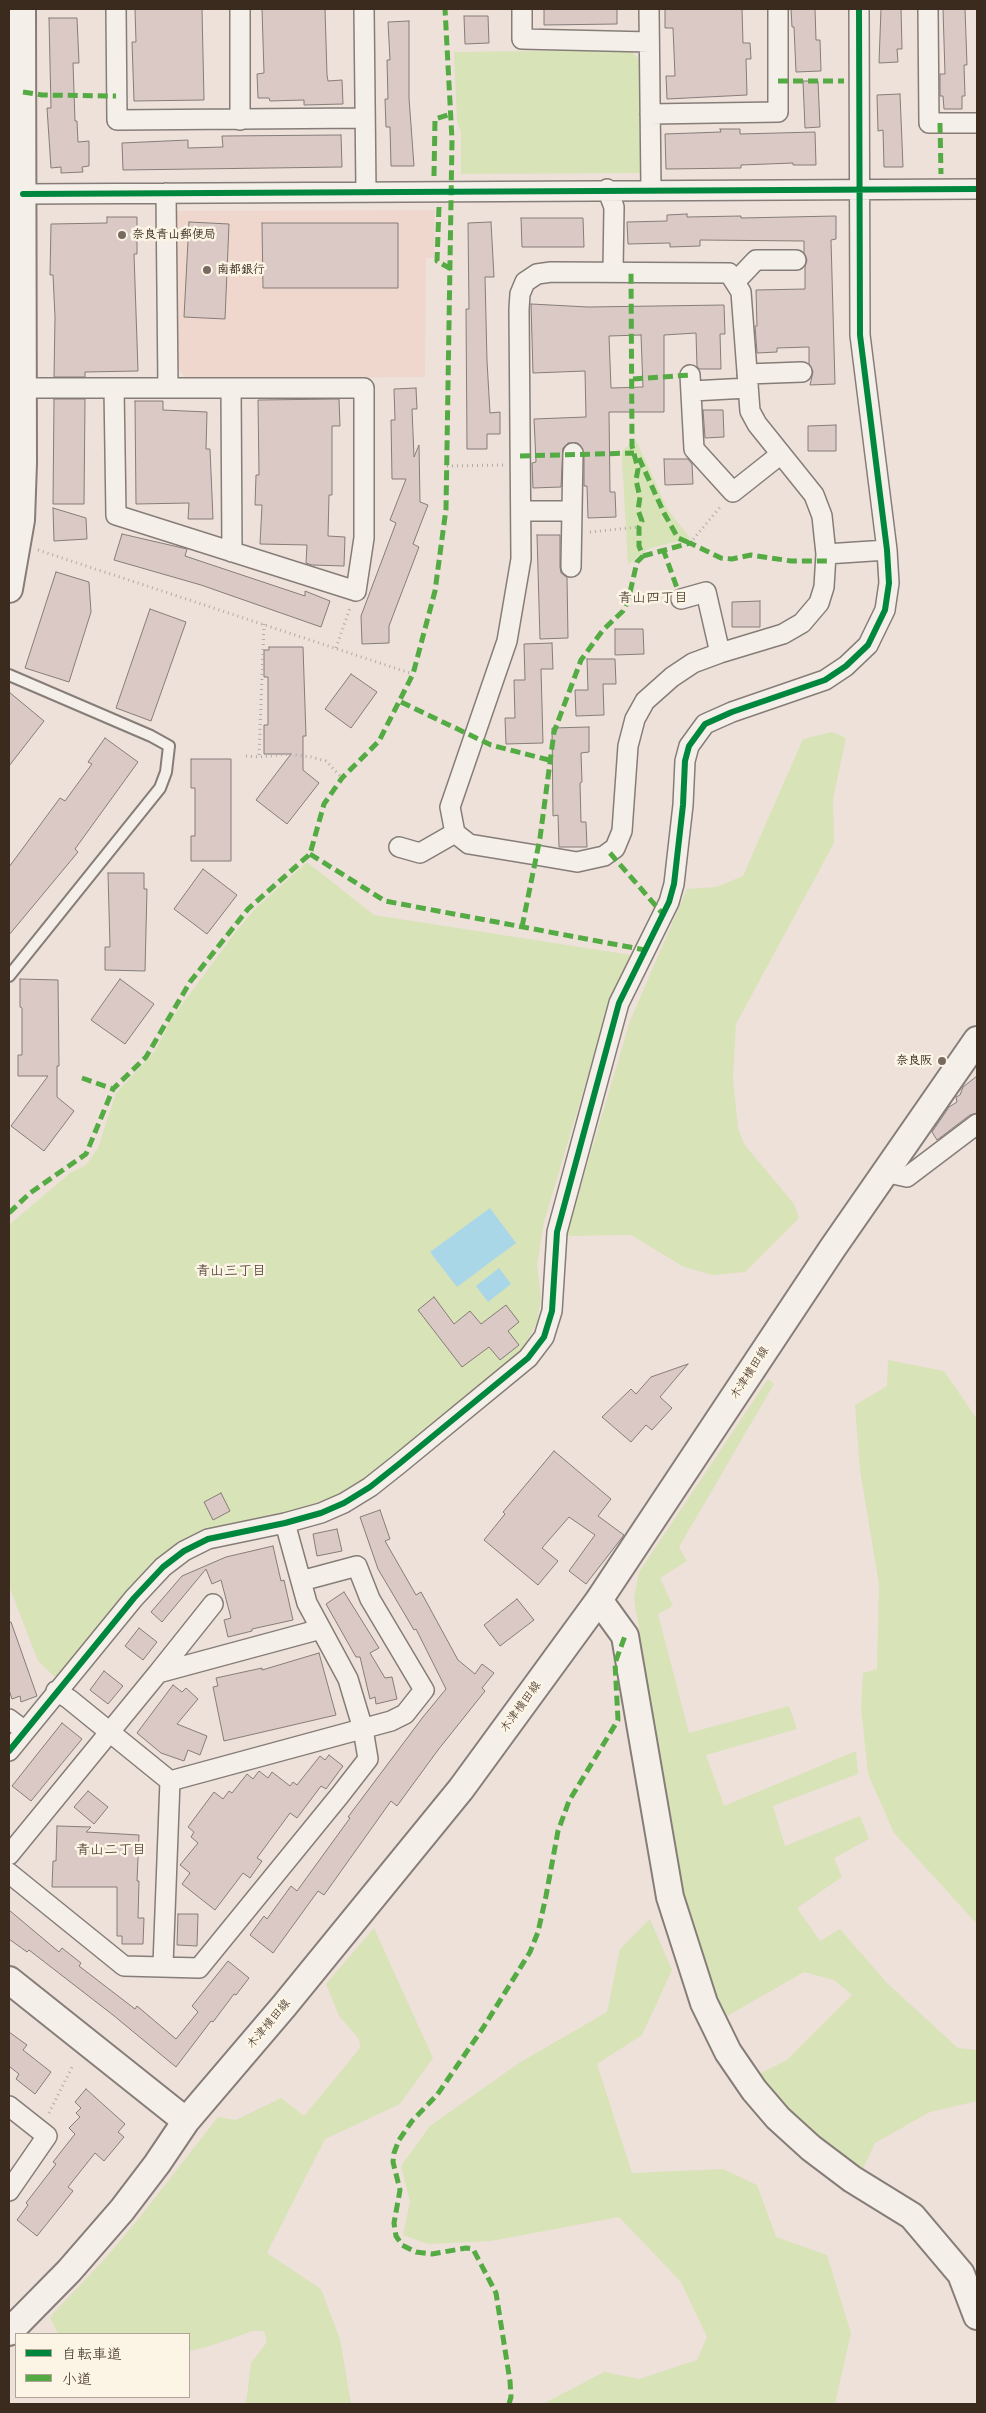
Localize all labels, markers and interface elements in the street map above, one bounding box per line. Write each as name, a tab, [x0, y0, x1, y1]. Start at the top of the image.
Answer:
place label: 奈良青山郵便局	[132, 228, 216, 242]
marker: 奈良青山郵便局	[116, 229, 128, 241]
place label: 南都銀行	[217, 263, 265, 277]
marker: 南都銀行	[201, 264, 213, 276]
district label: 青山四丁目	[618, 590, 688, 606]
place label: 奈良阪	[896, 1054, 932, 1068]
marker: 奈良阪	[936, 1055, 948, 1067]
district label: 青山三丁目	[196, 1263, 266, 1279]
street label: 木津横田線	[728, 1344, 772, 1402]
street label: 木津横田線	[498, 1678, 544, 1736]
district label: 青山二丁目	[76, 1842, 146, 1858]
street label: 木津横田線	[244, 1996, 294, 2052]
legend	[15, 2333, 190, 2398]
text: 自転車道	[62, 2345, 122, 2364]
text: 小道	[62, 2370, 92, 2389]

